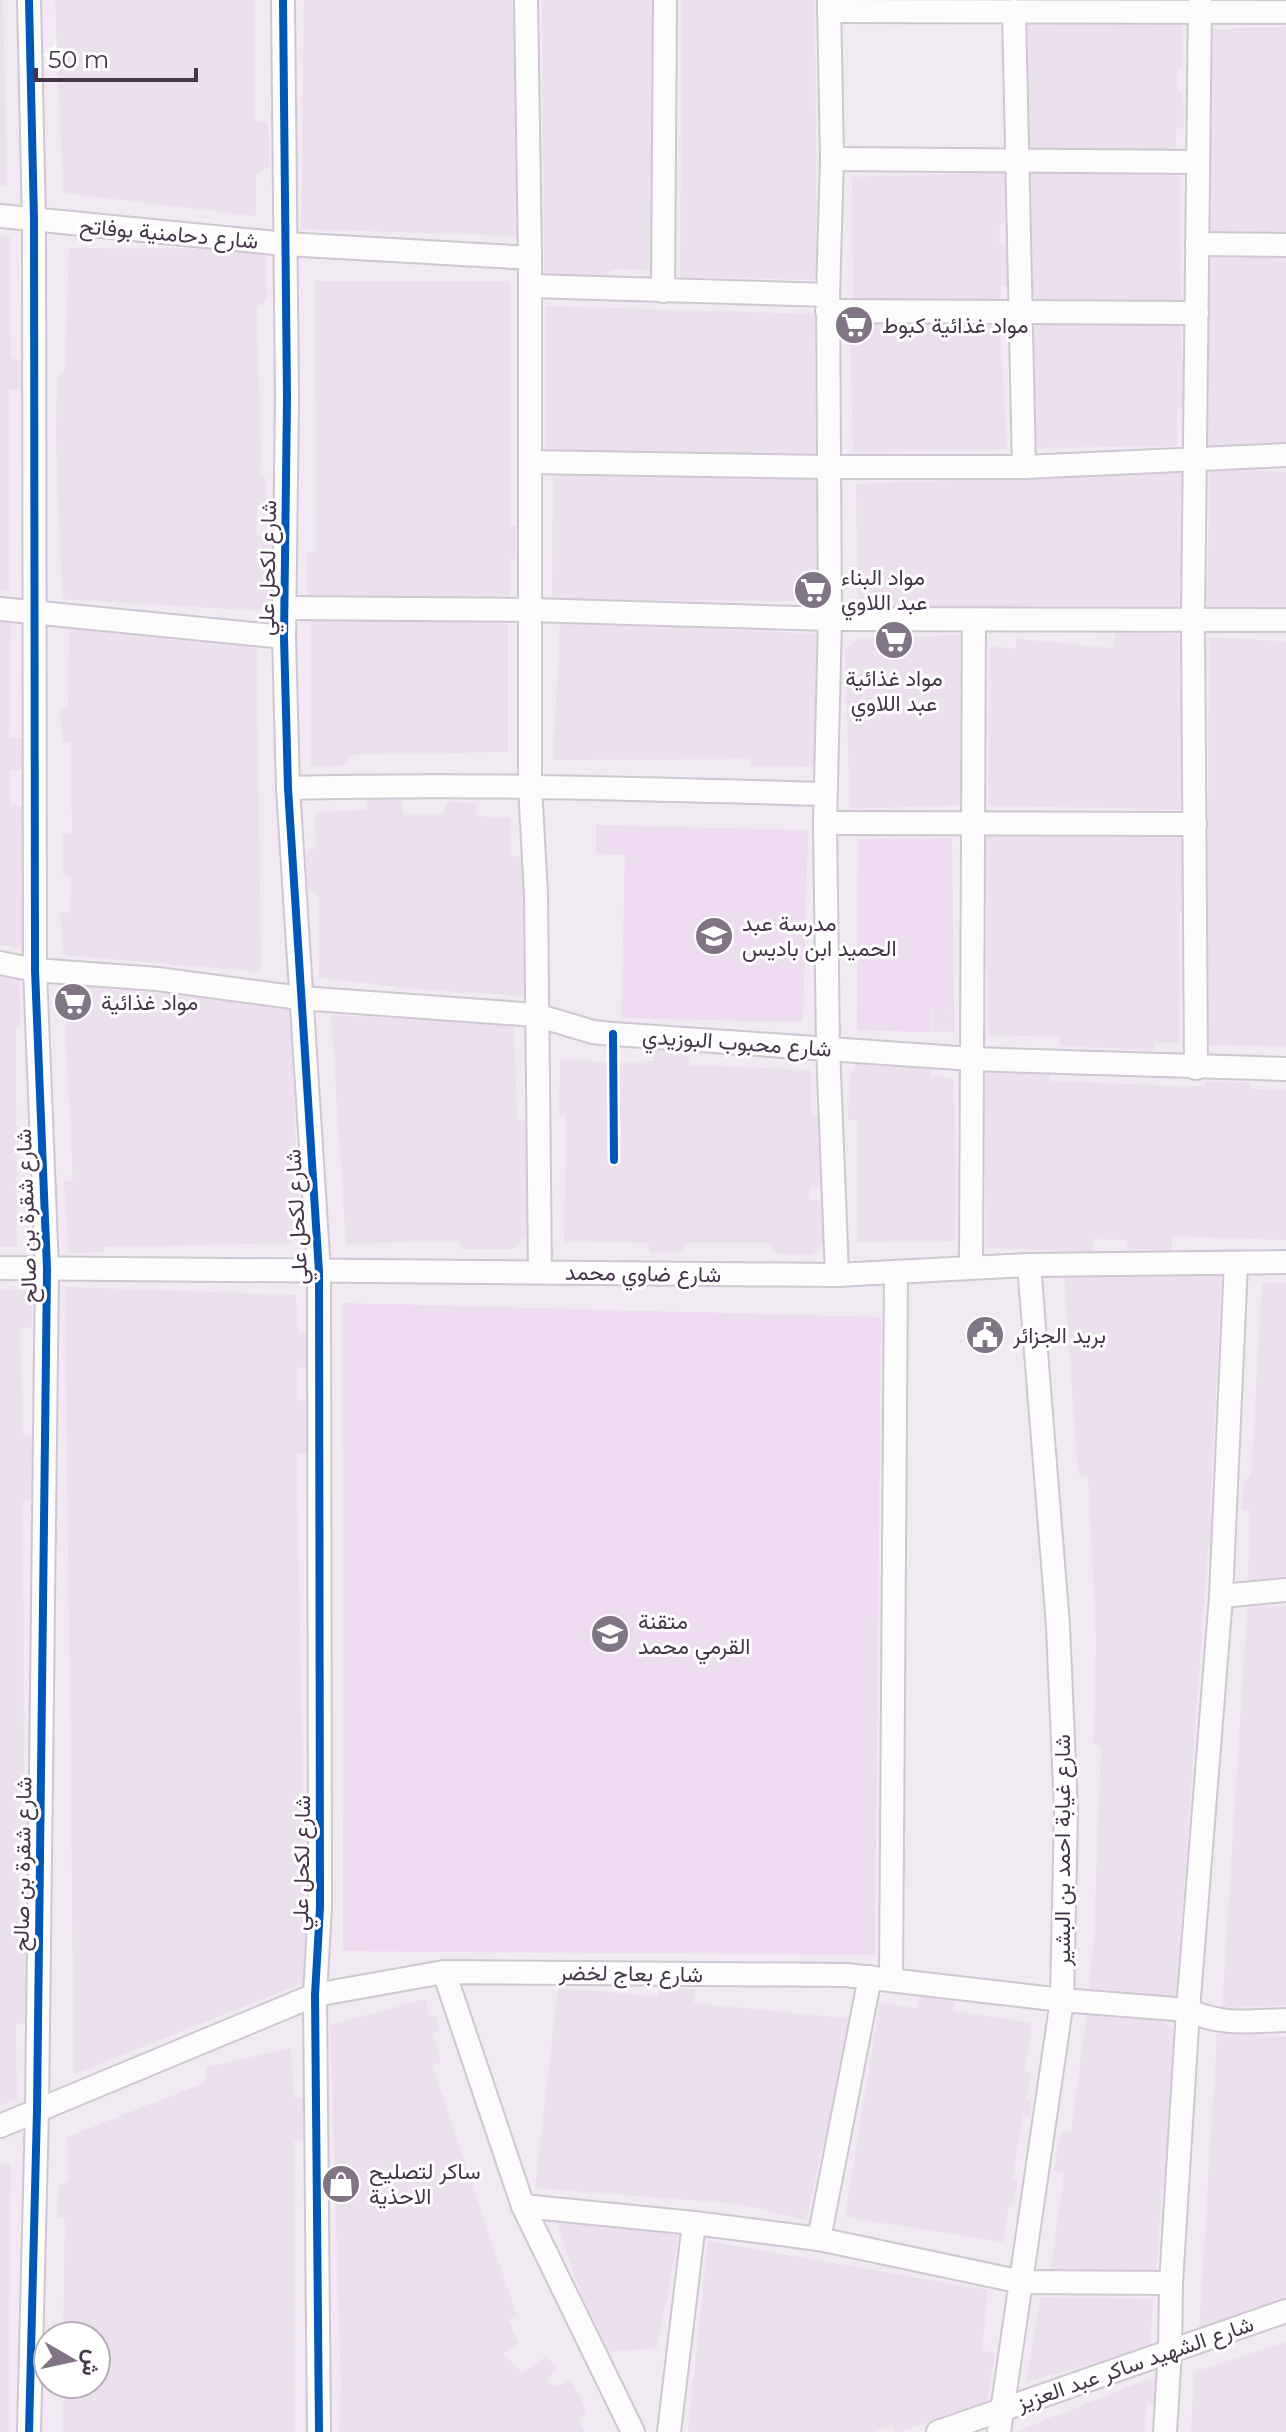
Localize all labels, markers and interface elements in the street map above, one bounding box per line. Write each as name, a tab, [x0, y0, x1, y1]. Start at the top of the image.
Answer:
scale bar	[36, 32, 196, 82]
text: 50 m	[48, 45, 109, 74]
street label: شارع دحامنية بوفاتح	[78, 212, 259, 256]
supermarket icon: مواد غذائية كبوط	[833, 304, 875, 346]
place label: مواد غذائية كبوط	[882, 312, 1029, 339]
street label: شارع لكحل علي	[253, 500, 287, 636]
place label: مواد البناء عبد اللاوي	[841, 564, 928, 621]
supermarket icon: مواد البناء عبد اللاوي	[792, 569, 834, 611]
supermarket icon: مواد غذائية عبد اللاوي	[873, 619, 915, 661]
place label: مواد غذائية عبد اللاوي	[845, 665, 943, 722]
place label: مدرسة عبد الحميد ابن باديس	[742, 910, 897, 962]
school or university icon: مدرسة عبد الحميد ابن باديس	[693, 915, 735, 957]
supermarket icon: مواد غذائية	[52, 981, 94, 1023]
place label: مواد غذائية	[101, 989, 198, 1016]
street label: شارع محبوب البوزيدي	[641, 1022, 832, 1068]
street label: شارع شقرة بن صالح	[10, 1128, 44, 1304]
street label: شارع لكحل علي	[279, 1148, 319, 1286]
street label: شارع ضاوي محمد	[565, 1259, 721, 1293]
public building icon: بريد الجزائر	[964, 1314, 1006, 1356]
place label: بريد الجزائر	[1012, 1322, 1106, 1349]
place label: متقنة القرمي محمد	[638, 1608, 750, 1665]
school or university icon: متقنة القرمي محمد	[589, 1613, 631, 1655]
street label: شارع غيابة احمد بن البشير	[1049, 1734, 1077, 1967]
street label: شارع شقرة بن صالح	[7, 1776, 39, 1952]
street label: شارع لكحل علي	[287, 1795, 321, 1931]
street label: شارع بعاج لخضر	[558, 1959, 703, 1989]
place label: ساكر لتصليح الاحذية	[369, 2158, 481, 2210]
shop icon: ساكر لتصليح الاحذية	[320, 2163, 362, 2205]
street label: شارع الشهيد ساكر عبد العزيز	[1012, 2310, 1257, 2418]
north arrow	[32, 2320, 112, 2400]
text: ش	[76, 2348, 107, 2378]

